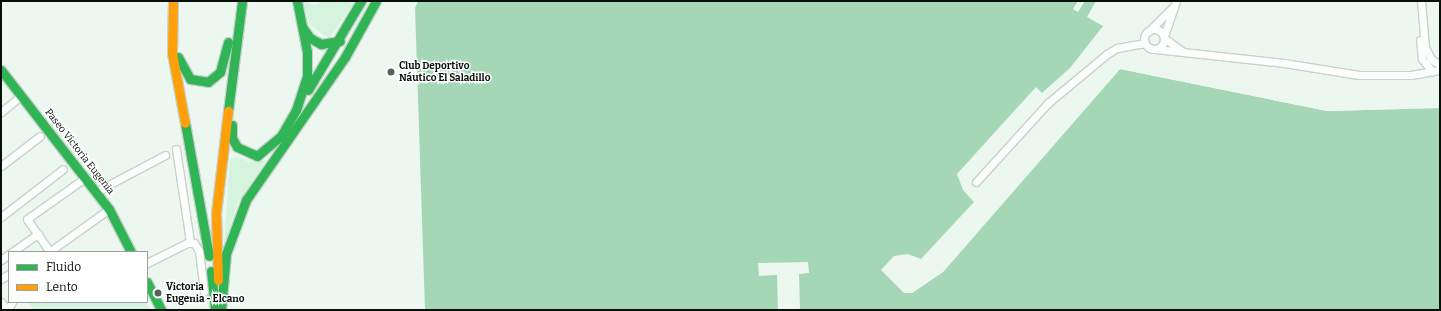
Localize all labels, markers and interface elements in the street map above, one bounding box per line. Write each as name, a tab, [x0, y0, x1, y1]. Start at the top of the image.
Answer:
place label: Club Deportivo Náutico El Saladillo	[399, 60, 490, 84]
marker: Club Deportivo Náutico El Saladillo	[386, 67, 396, 77]
street label: Paseo Victoria Eugenia	[42, 107, 116, 197]
legend	[8, 251, 148, 303]
text: Fluido	[46, 260, 81, 274]
text: Lento	[46, 280, 78, 294]
place label: Victoria Eugenia - Elcano	[166, 281, 245, 304]
marker: Victoria Eugenia - Elcano	[153, 288, 163, 298]

